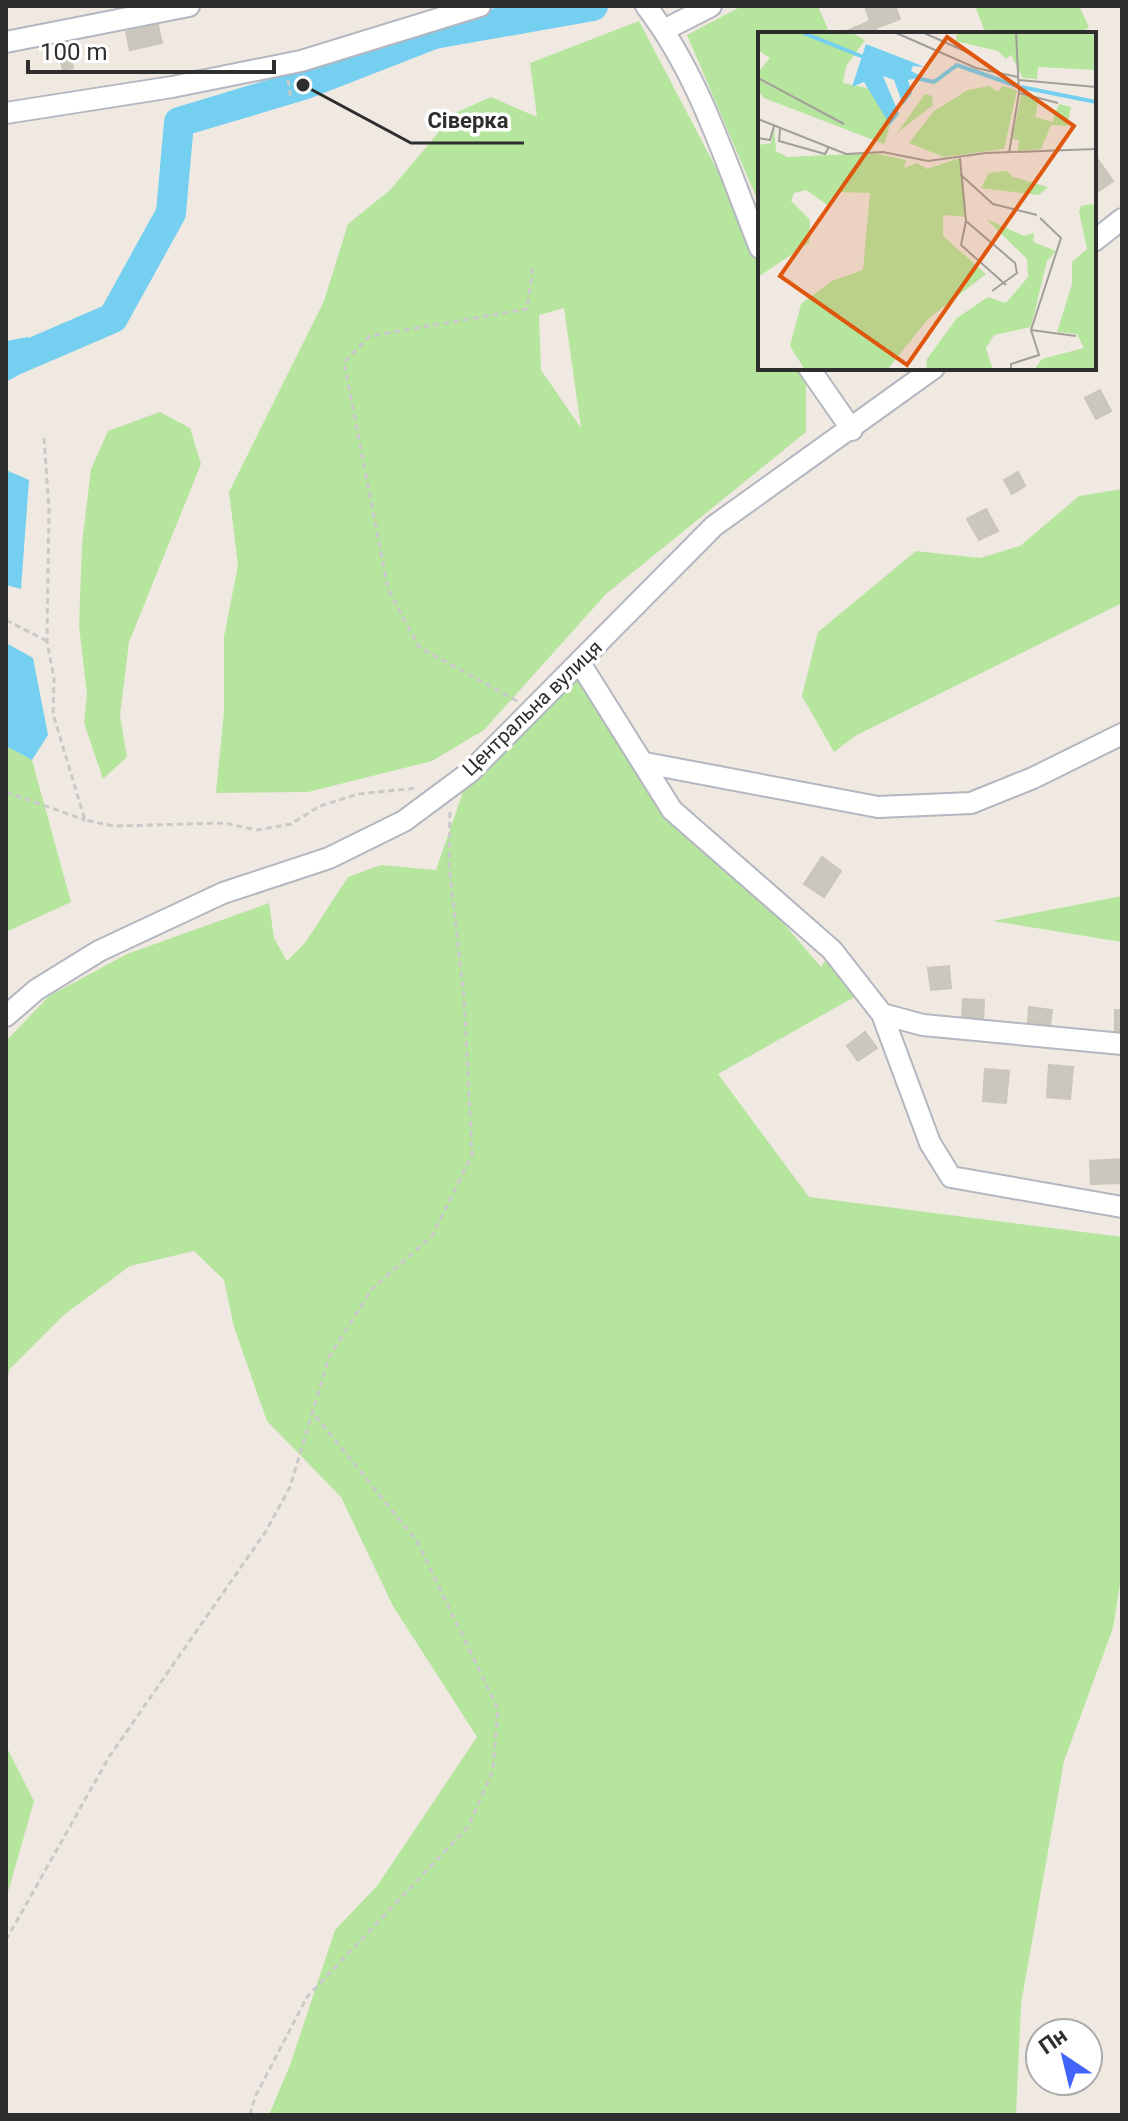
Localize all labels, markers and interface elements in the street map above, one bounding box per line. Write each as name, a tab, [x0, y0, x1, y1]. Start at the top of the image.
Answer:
scale bar	[28, 24, 274, 74]
inset map	[758, 32, 1096, 370]
text: 100 m	[40, 38, 107, 66]
callout: Сіверка	[411, 97, 524, 143]
text: Сіверка	[427, 108, 509, 133]
street label: Центральна вулиця	[457, 635, 607, 781]
north arrow	[1024, 2017, 1104, 2097]
text: Пн	[1034, 2023, 1071, 2059]

